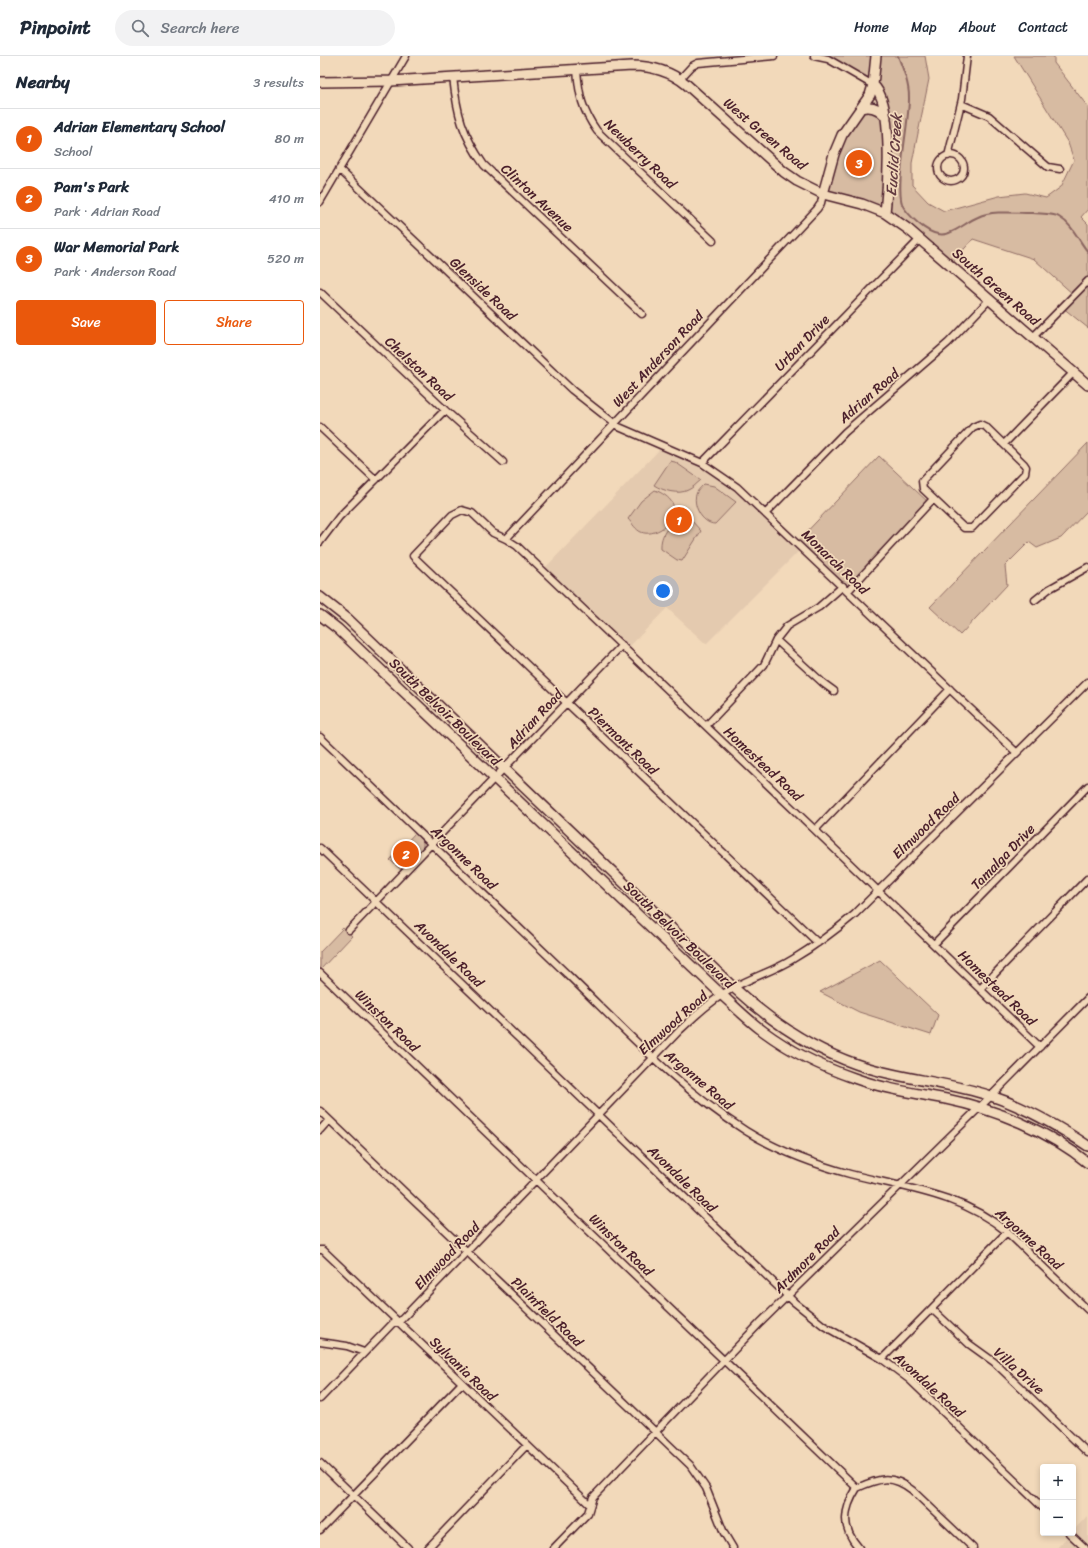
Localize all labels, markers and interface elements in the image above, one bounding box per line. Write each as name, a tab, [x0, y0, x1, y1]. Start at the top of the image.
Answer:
search box	[115, 10, 395, 46]
text: Pinpoint	[20, 11, 91, 44]
text: Search here	[161, 15, 240, 41]
text: Home	[854, 15, 889, 40]
text: Map	[911, 15, 937, 40]
text: About	[959, 15, 996, 40]
text: Contact	[1018, 15, 1068, 40]
icon: search	[129, 17, 151, 39]
text: Nearby	[16, 67, 70, 97]
text: 3 results	[253, 71, 304, 94]
street label: West Green Road	[717, 91, 814, 178]
water label: Euclid Creek	[878, 111, 910, 197]
street label: Newberry Road	[598, 113, 683, 197]
text: Adrian Elementary School	[54, 114, 225, 140]
text: 1	[26, 127, 32, 150]
text: 80 m	[275, 127, 304, 150]
text: School	[54, 140, 92, 163]
pin: 3	[846, 148, 872, 178]
street label: Clinton Avenue	[495, 157, 579, 239]
text: Pam's Park	[54, 174, 129, 200]
text: 2	[25, 187, 33, 210]
text: 410 m	[269, 187, 304, 210]
text: Park · Adrian Road	[54, 200, 160, 223]
text: War Memorial Park	[54, 234, 179, 260]
street label: South Green Road	[946, 241, 1047, 334]
text: 3	[25, 247, 33, 270]
text: 520 m	[267, 247, 304, 270]
street label: Glenside Road	[443, 251, 524, 328]
text: Park · Anderson Road	[54, 260, 176, 283]
button: Save	[16, 300, 156, 345]
button: Share	[164, 300, 304, 345]
street label: West Anderson Road	[606, 304, 711, 413]
street label: Urban Drive	[768, 308, 836, 378]
street label: Chelston Road	[379, 330, 461, 409]
street label: Adrian Road	[832, 361, 906, 430]
pin: 1	[666, 505, 692, 535]
street label: Monarch Road	[795, 523, 876, 602]
your location	[653, 581, 673, 601]
street label: South Belvoir Boulevard	[383, 652, 508, 774]
street label: Adrian Road	[500, 682, 571, 755]
street label: Piermont Road	[582, 701, 665, 783]
street label: Homestead Road	[717, 720, 810, 809]
street label: Elmwood Road	[886, 786, 967, 865]
street label: Tamalga Drive	[965, 818, 1041, 896]
street label: Argonne Road	[424, 819, 504, 898]
pin: 2	[393, 839, 419, 869]
street label: South Belvoir Boulevard	[617, 875, 742, 997]
street label: Avondale Road	[408, 913, 491, 995]
street label: Homestead Road	[952, 944, 1043, 1033]
street label: Winston Road	[349, 983, 426, 1060]
street label: Elmwood Road	[632, 983, 715, 1061]
street label: Argonne Road	[658, 1042, 741, 1118]
street label: Avondale Road	[641, 1138, 724, 1220]
street label: Argonne Road	[988, 1201, 1070, 1278]
street label: Winston Road	[583, 1207, 660, 1284]
street label: Elmwood Road	[408, 1215, 487, 1296]
street label: Ardmore Road	[767, 1219, 848, 1300]
street label: Plainfield Road	[505, 1271, 590, 1354]
street label: Sylvania Road	[423, 1330, 504, 1409]
street label: Villa Drive	[987, 1341, 1051, 1401]
street label: Avondale Road	[887, 1345, 972, 1425]
map controls	[1040, 1464, 1076, 1536]
button: +	[1040, 1464, 1076, 1500]
button: −	[1040, 1500, 1076, 1536]

